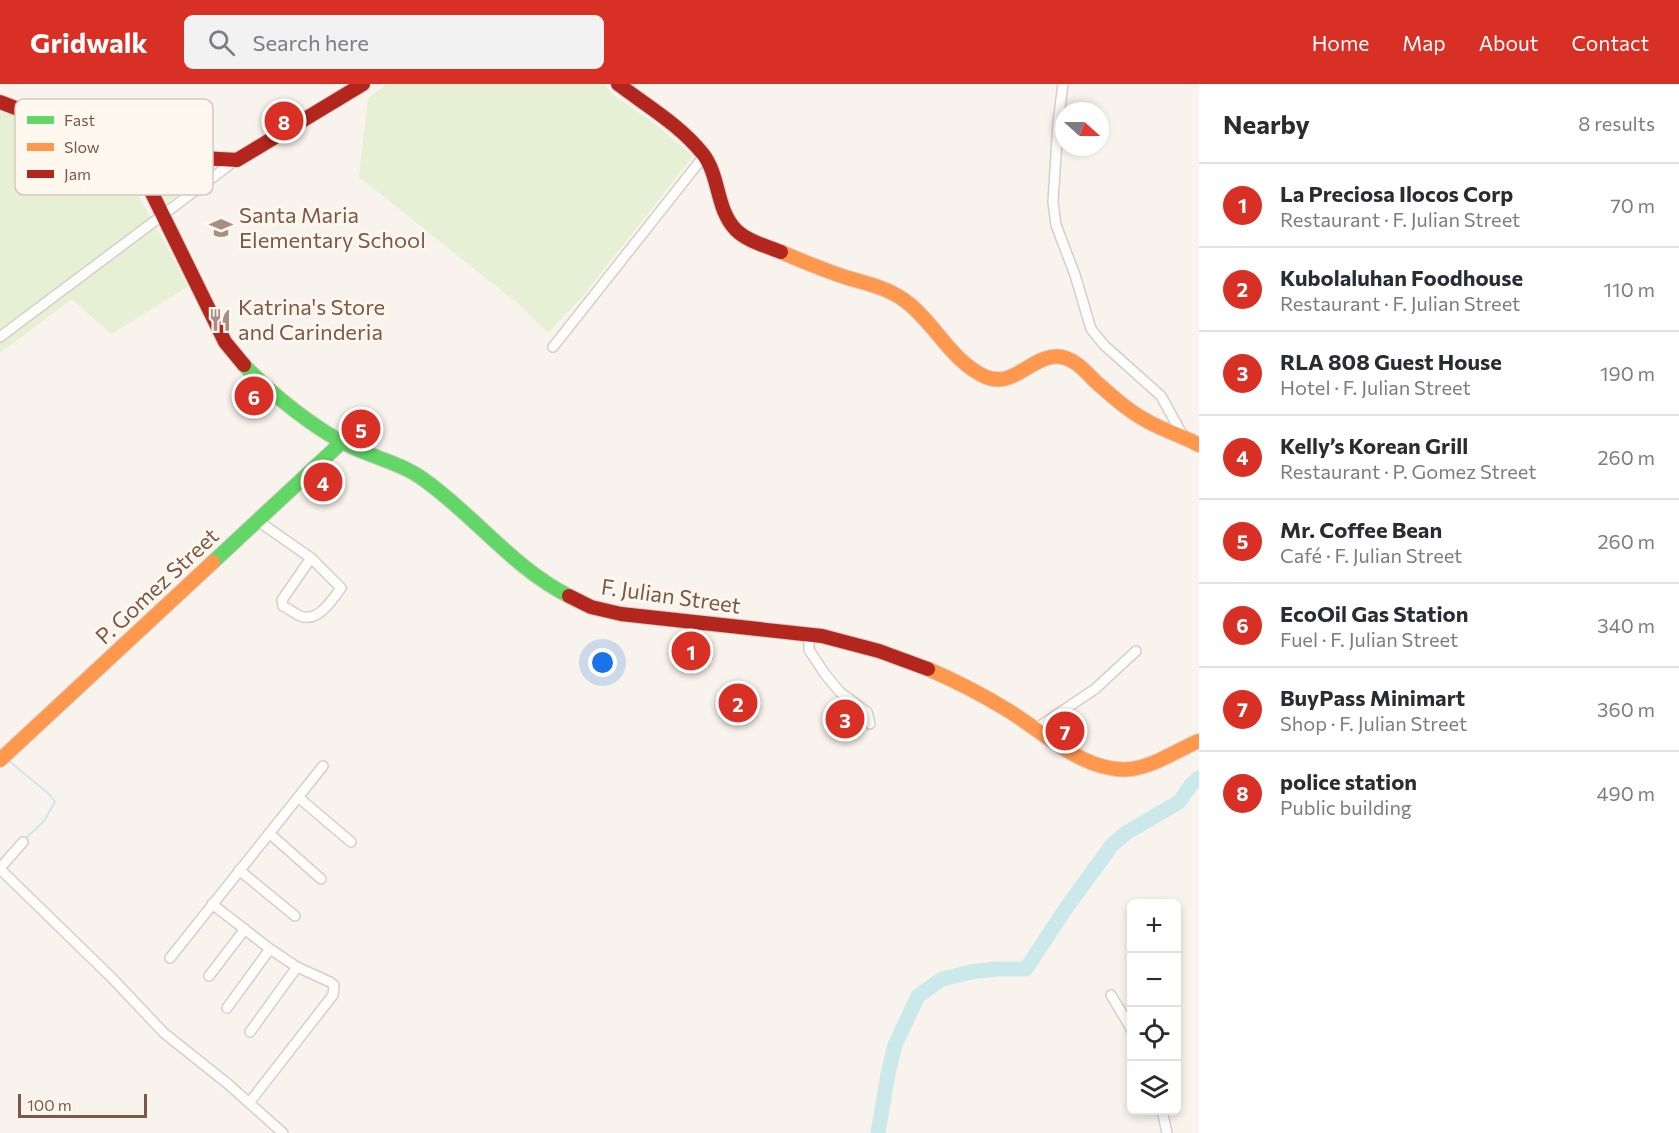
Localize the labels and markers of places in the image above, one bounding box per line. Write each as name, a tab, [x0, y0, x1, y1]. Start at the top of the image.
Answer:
pin: 8	[264, 99, 304, 144]
place label: Santa Maria Elementary School	[239, 201, 426, 253]
school or university icon: Santa Maria Elementary School	[208, 215, 234, 241]
place label: Katrina's Store and Carinderia	[238, 293, 385, 345]
restaurant icon: Katrina's Store and Carinderia	[207, 307, 233, 333]
pin: 6	[234, 374, 274, 418]
pin: 5	[342, 406, 380, 452]
pin: 4	[304, 460, 342, 504]
pin: 1	[672, 628, 710, 674]
pin: 2	[718, 680, 758, 726]
pin: 3	[826, 696, 864, 742]
pin: 7	[1046, 708, 1084, 754]

